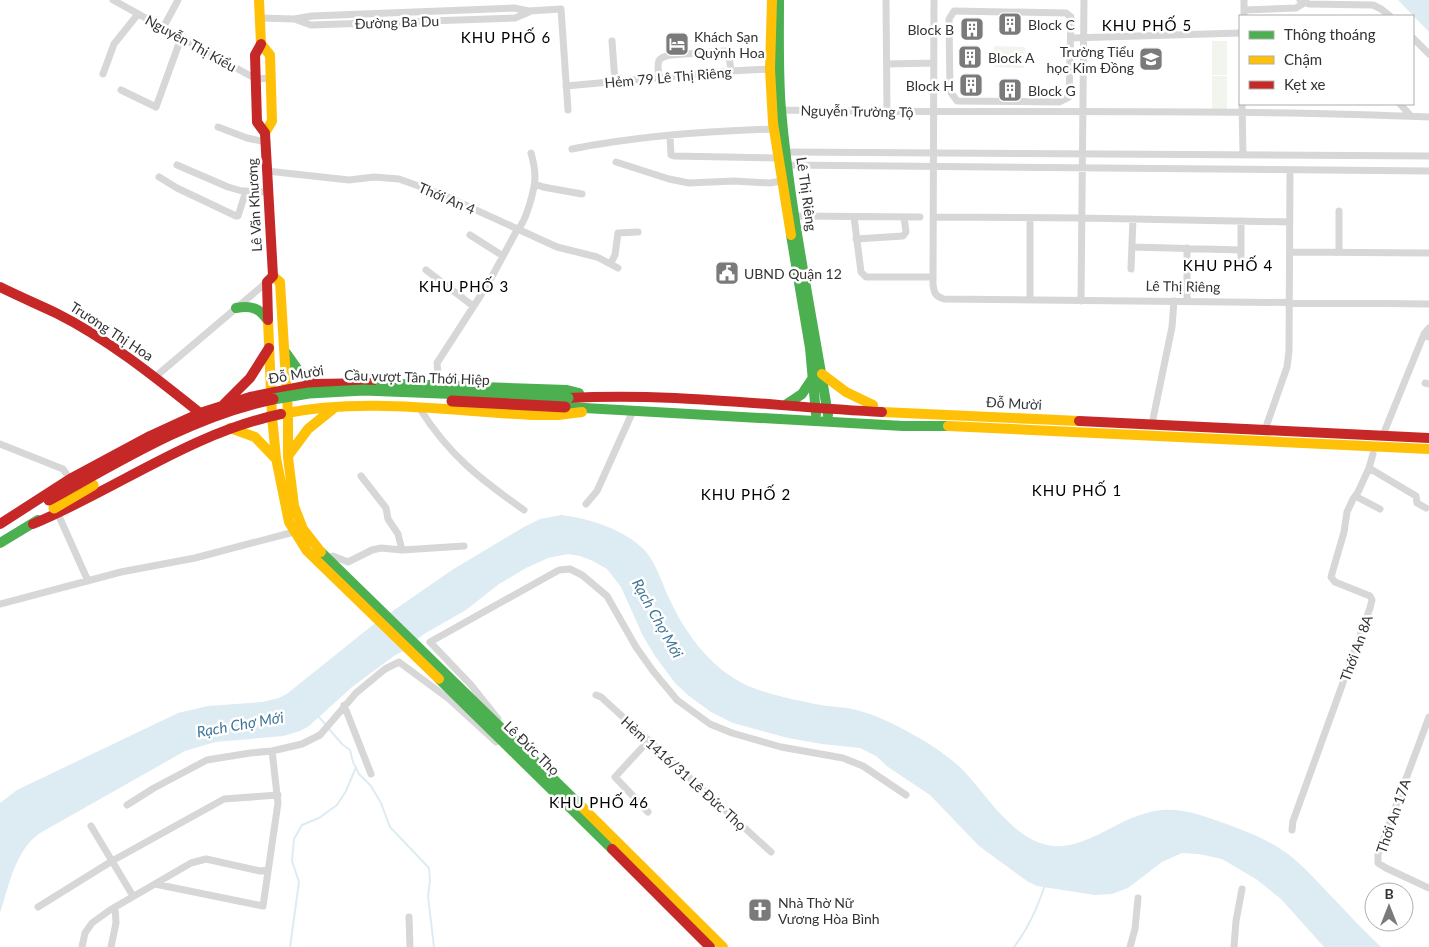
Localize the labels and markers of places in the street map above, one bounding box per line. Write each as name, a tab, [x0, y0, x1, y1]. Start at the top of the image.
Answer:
building icon: Block C	[997, 11, 1023, 37]
building icon: Block B	[959, 16, 985, 42]
place label: Block C	[1028, 16, 1076, 33]
place label: Block B	[907, 21, 954, 38]
place label: Khách Sạn Quỳnh Hoa	[694, 28, 765, 61]
hotel icon: Khách Sạn Quỳnh Hoa	[664, 31, 690, 57]
place label: Trường Tiểu học Kim Đồng	[1047, 43, 1134, 76]
building icon: Block A	[957, 44, 983, 70]
school or university icon: Trường Tiểu học Kim Đồng	[1138, 46, 1164, 72]
place label: Block A	[988, 49, 1035, 66]
building icon: Block H	[958, 72, 984, 98]
place label: Block H	[906, 77, 954, 94]
building icon: Block G	[997, 77, 1023, 103]
place label: Block G	[1028, 82, 1076, 99]
public building icon: UBND Quận 12	[714, 260, 740, 286]
place label: UBND Quận 12	[744, 265, 842, 282]
place label: Nhà Thờ Nữ Vương Hòa Bình	[778, 894, 880, 927]
church icon: Nhà Thờ Nữ Vương Hòa Bình	[747, 897, 773, 923]

